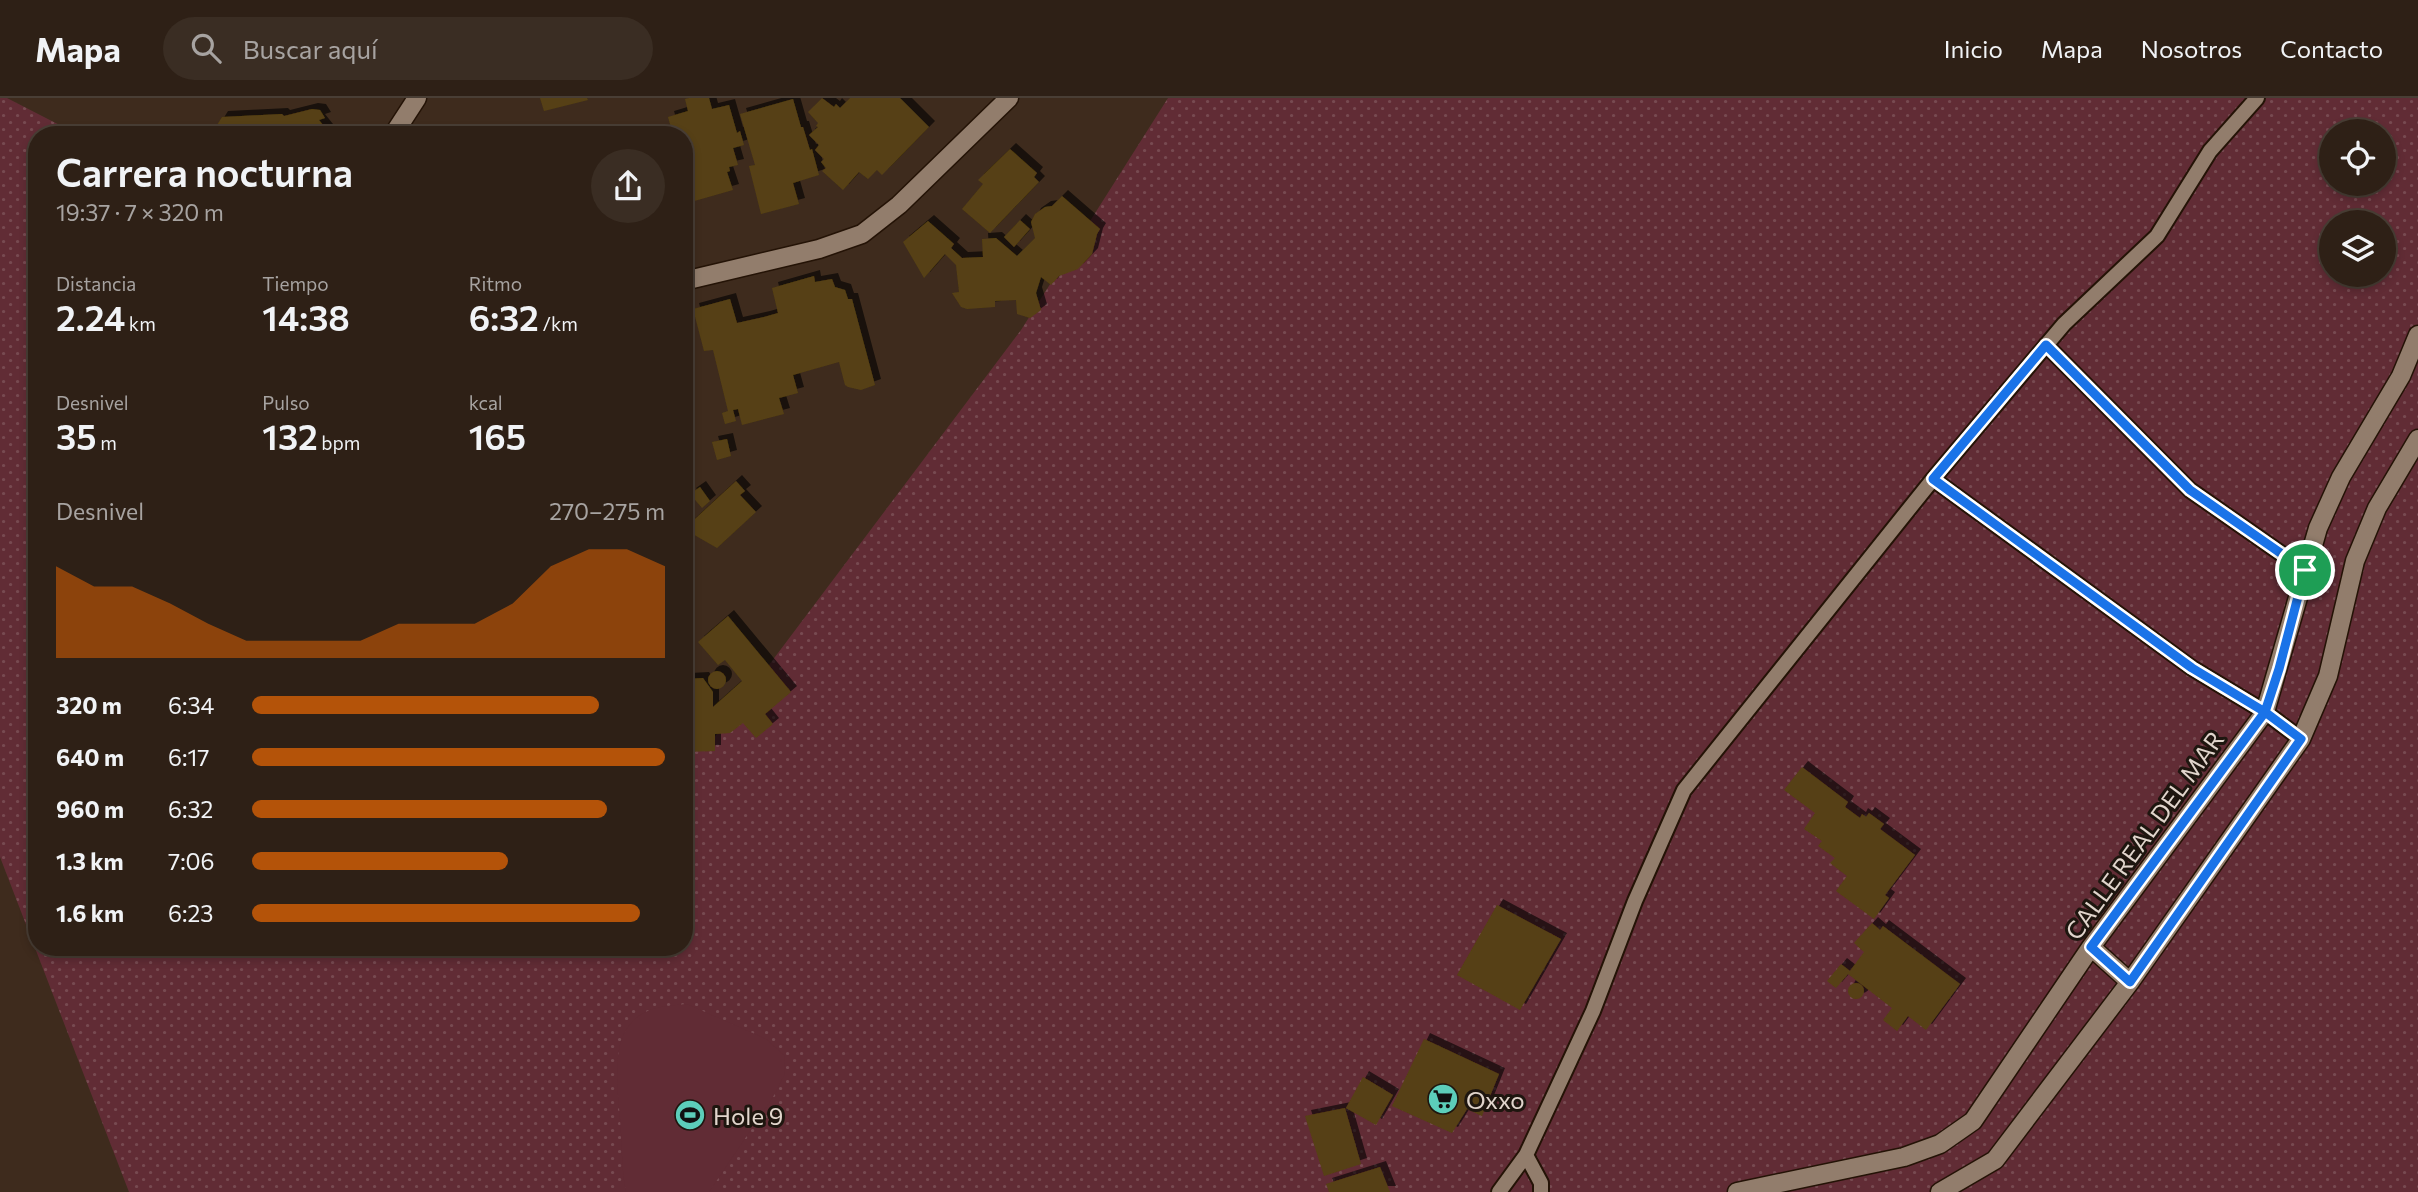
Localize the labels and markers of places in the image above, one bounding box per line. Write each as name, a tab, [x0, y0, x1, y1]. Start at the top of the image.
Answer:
pin	[2275, 540, 2335, 600]
supermarket icon: Oxxo	[1426, 1082, 1460, 1116]
place label: Oxxo	[1466, 1085, 1525, 1114]
sports icon: Hole 9	[673, 1098, 707, 1132]
place label: Hole 9	[713, 1101, 783, 1130]

